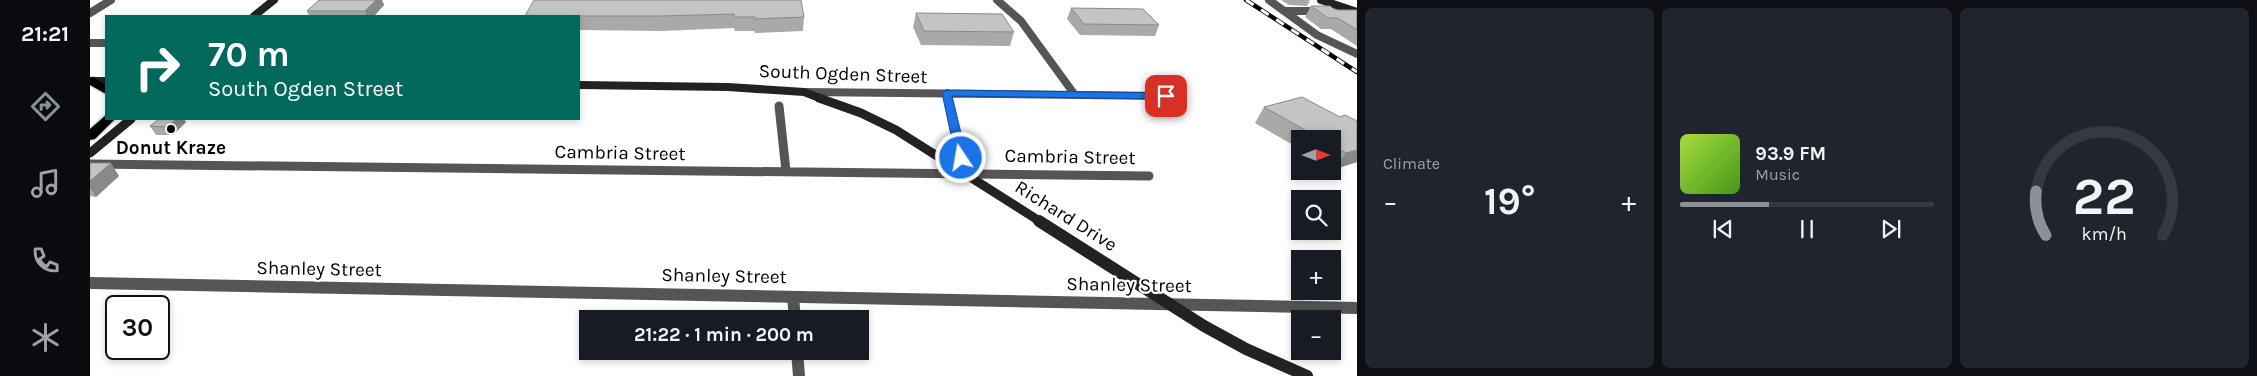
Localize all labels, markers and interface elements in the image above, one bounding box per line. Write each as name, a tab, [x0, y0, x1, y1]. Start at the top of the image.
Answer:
text: 21:21	[21, 21, 69, 47]
text: 70 m	[208, 34, 290, 75]
icon: right	[125, 35, 190, 100]
street label: South Ogden Street	[758, 60, 928, 88]
pin	[1145, 75, 1187, 117]
text: South Ogden Street	[208, 76, 403, 102]
icon: arrive	[1152, 82, 1180, 110]
icon: directions	[28, 89, 63, 124]
marker: Donut Kraze	[165, 123, 177, 135]
north arrow	[1291, 130, 1341, 180]
map controls	[1291, 130, 1341, 360]
position arrow	[934, 131, 986, 183]
place label: Donut Kraze	[116, 137, 226, 159]
street label: Cambria Street	[554, 141, 686, 165]
text: 93.9 FM	[1755, 143, 1826, 165]
street label: Cambria Street	[1004, 145, 1136, 169]
text: Climate	[1383, 154, 1440, 173]
text: Music	[1755, 165, 1800, 184]
icon: music	[28, 166, 63, 201]
text: 22	[2073, 166, 2136, 227]
street label: Richard Drive	[1011, 176, 1121, 256]
text: 19°	[1484, 179, 1535, 224]
text: −	[1383, 185, 1398, 218]
text: +	[1622, 185, 1636, 218]
button: search	[1291, 190, 1341, 240]
icon: previous	[1709, 215, 1737, 243]
icon: pause	[1793, 215, 1821, 243]
icon: next	[1877, 215, 1905, 243]
text: km/h	[2082, 224, 2127, 245]
icon: phone	[28, 243, 63, 278]
button: +	[1291, 250, 1341, 300]
street label: Shanley Street	[256, 257, 382, 281]
street label: Shanley Street	[661, 264, 787, 288]
street label: Shanley Street	[1066, 273, 1192, 297]
speed limit sign: 30	[105, 295, 170, 360]
button: −	[1291, 310, 1341, 360]
icon: climate	[28, 320, 63, 355]
text: 21:22 · 1 min · 200 m	[634, 324, 814, 346]

